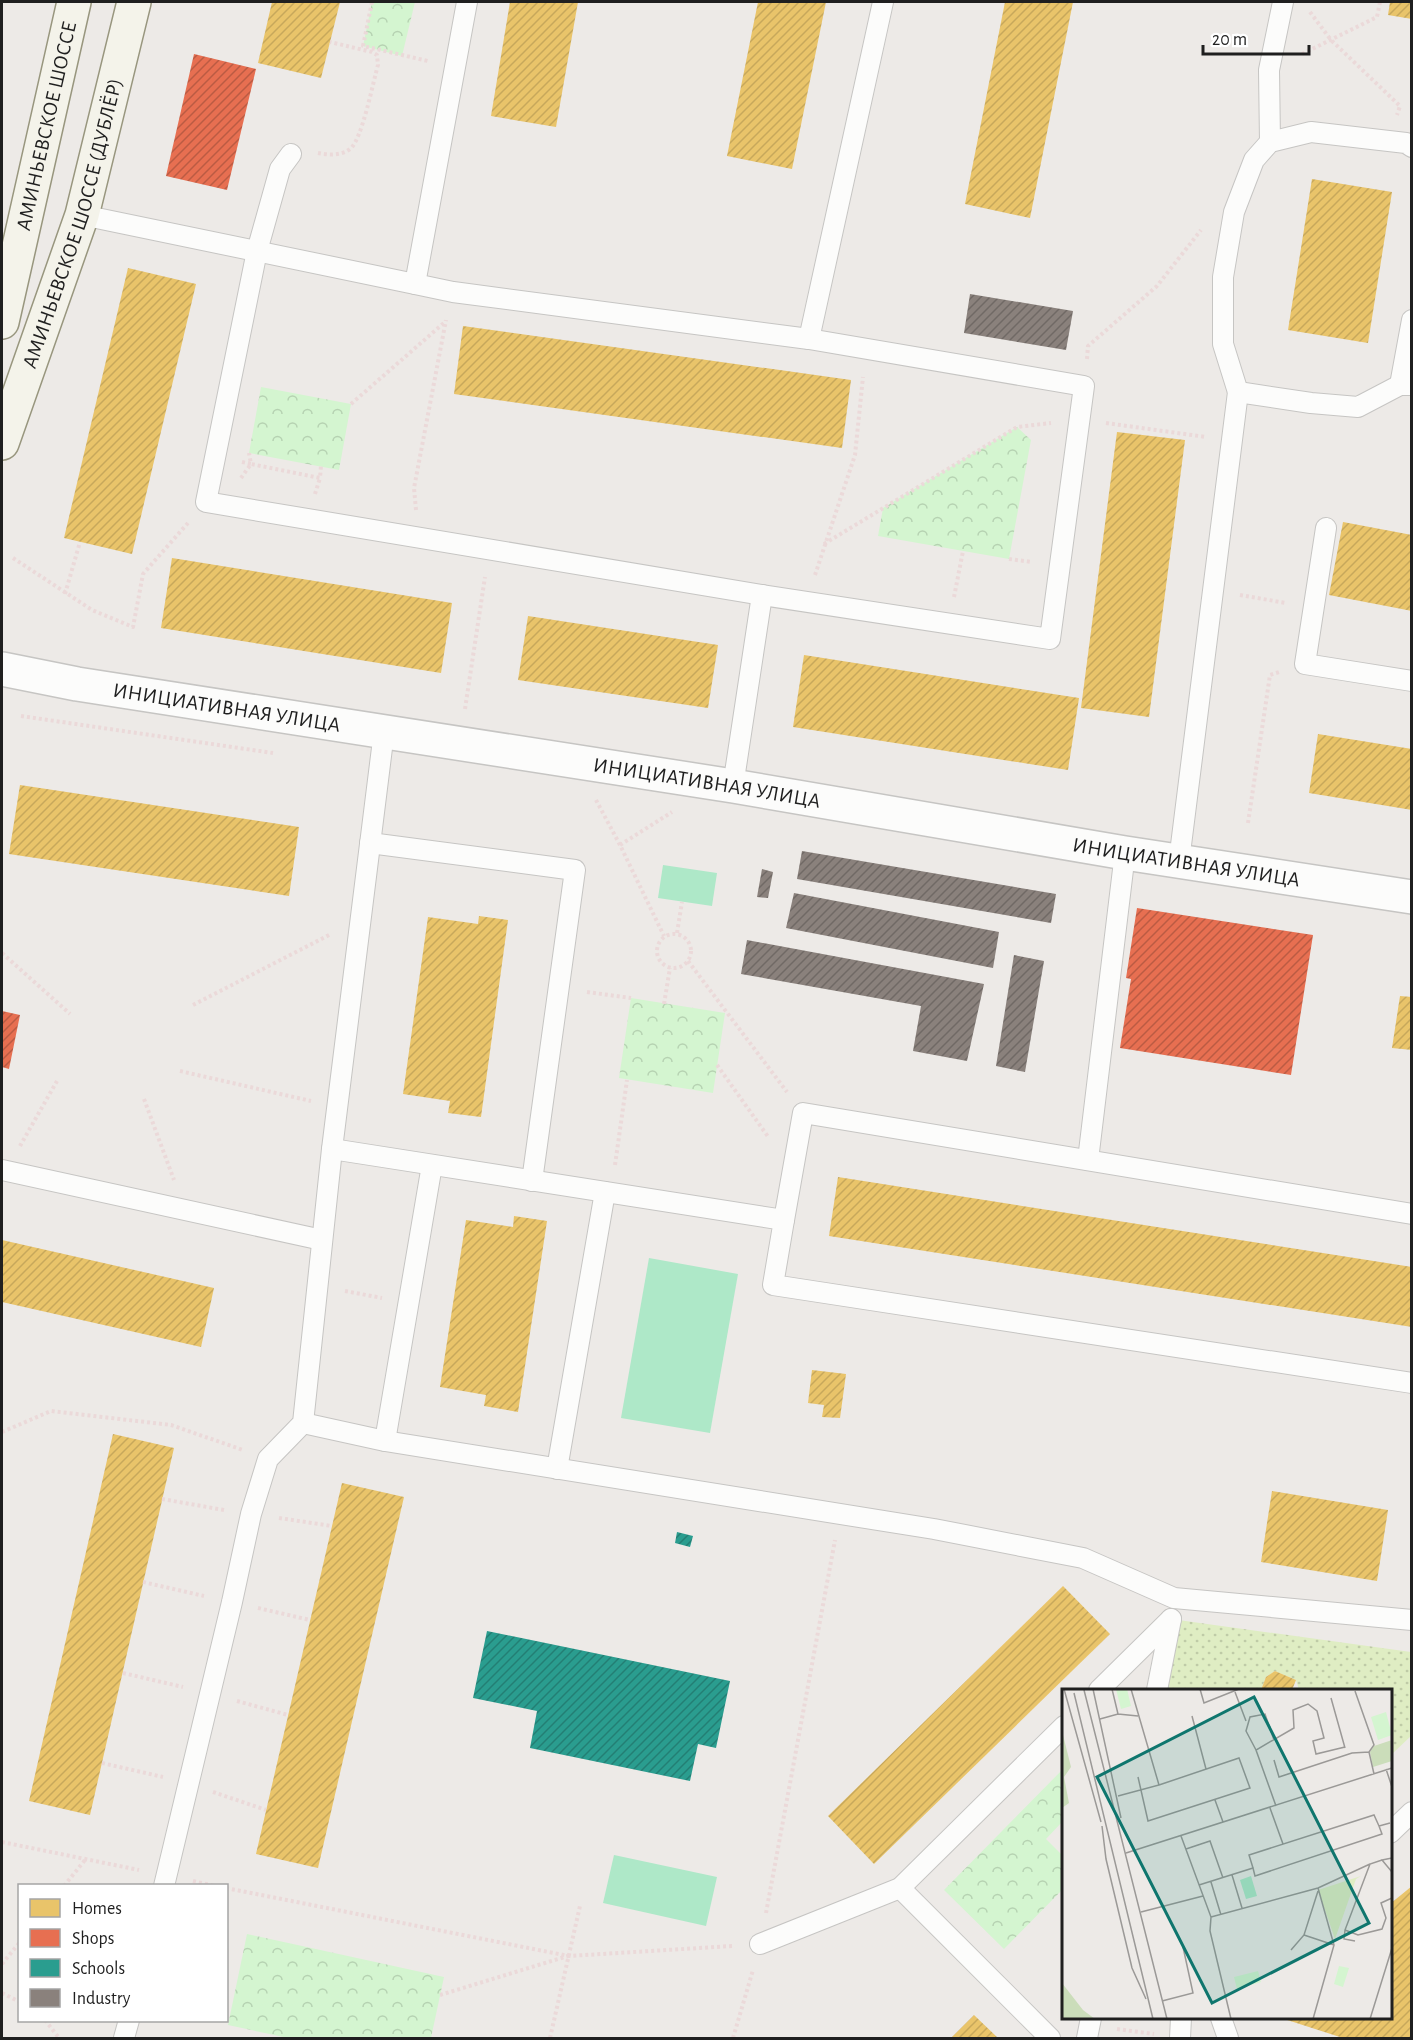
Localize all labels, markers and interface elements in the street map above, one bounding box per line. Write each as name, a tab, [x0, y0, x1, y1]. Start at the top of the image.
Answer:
scale bar	[1203, 18, 1310, 56]
street label: АМИНЬЕВСКОЕ ШОССЕ	[12, 19, 80, 233]
text: 20 m	[1212, 31, 1247, 49]
street label: АМИНЬЕВСКОЕ ШОССЕ (ДУБЛЁР)	[19, 76, 125, 371]
street label: ИНИЦИАТИВНАЯ УЛИЦА	[111, 679, 342, 735]
street label: ИНИЦИАТИВНАЯ УЛИЦА	[592, 754, 822, 811]
street label: ИНИЦИАТИВНАЯ УЛИЦА	[1071, 834, 1301, 890]
inset map	[1062, 1689, 1392, 2019]
legend	[18, 1884, 228, 2022]
text: Homes	[72, 1900, 122, 1918]
text: Shops	[72, 1930, 114, 1948]
text: Schools	[72, 1960, 125, 1978]
text: Industry	[72, 1990, 131, 2008]

